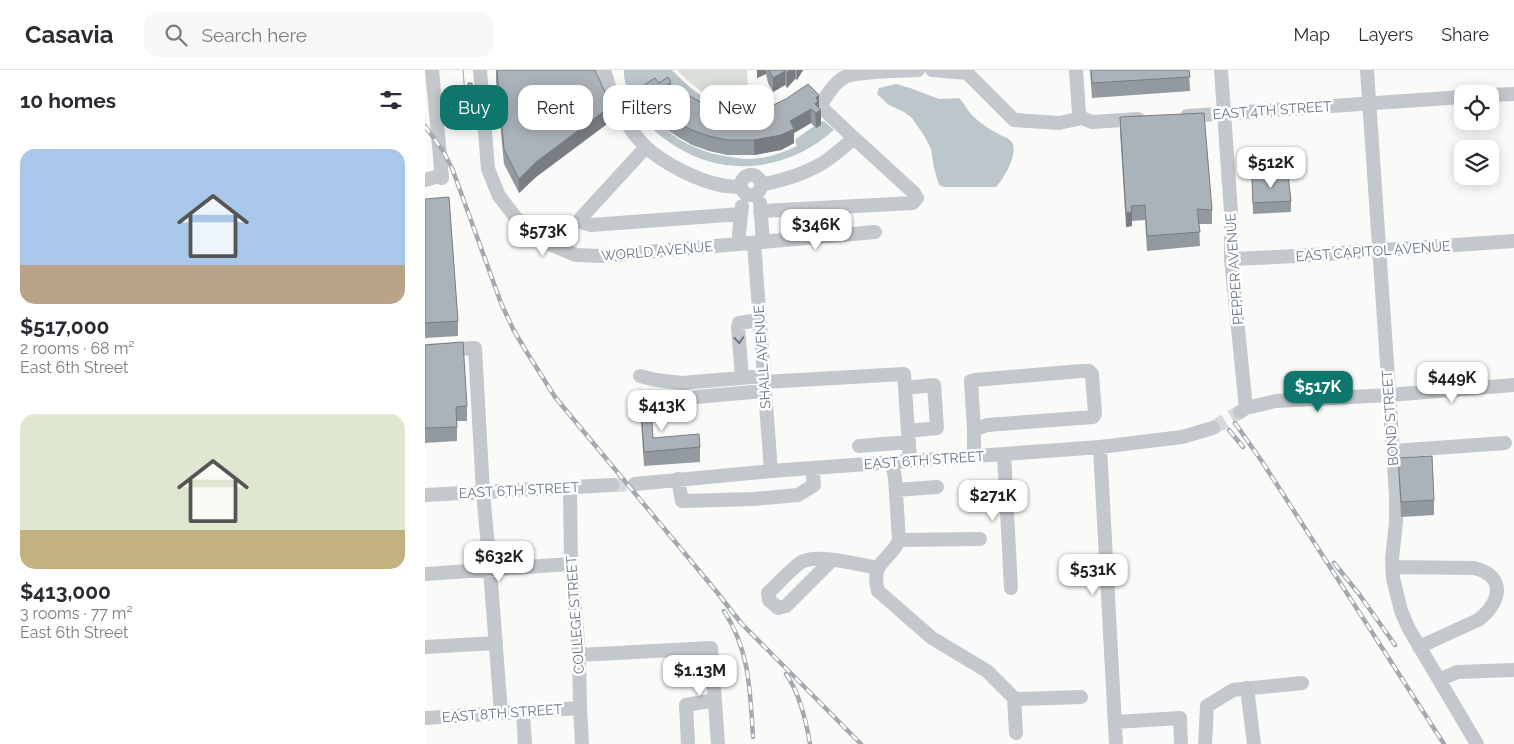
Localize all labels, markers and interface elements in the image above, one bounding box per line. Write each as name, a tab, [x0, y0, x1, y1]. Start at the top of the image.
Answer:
search box	[144, 12, 494, 57]
text: Casavia	[25, 20, 114, 49]
icon: search	[162, 21, 190, 49]
text: Search here	[202, 24, 307, 46]
text: Map	[1294, 24, 1330, 45]
text: Layers	[1358, 24, 1413, 45]
text: Share	[1441, 24, 1489, 45]
chip: Buy	[440, 85, 508, 130]
chip: Rent	[518, 85, 593, 130]
chip: Filters	[603, 85, 690, 130]
chip: New	[700, 85, 774, 130]
map controls	[1454, 85, 1499, 185]
button: locate	[1454, 85, 1499, 130]
icon: filters	[377, 86, 405, 114]
text: 10 homes	[20, 88, 116, 113]
street label: EAST 4TH STREET	[1212, 98, 1332, 122]
button: layers	[1454, 140, 1499, 185]
pin: $512K	[1236, 146, 1306, 189]
text: $512K	[1248, 153, 1294, 172]
icon: home	[168, 181, 258, 271]
pin: $346K	[781, 208, 851, 251]
street label: PEPPER AVENUE	[1222, 213, 1246, 325]
pin: $573K	[508, 214, 578, 257]
text: $346K	[792, 215, 840, 234]
text: $573K	[519, 221, 567, 240]
street label: WORLD AVENUE	[601, 238, 713, 264]
street label: EAST CAPITOL AVENUE	[1295, 238, 1451, 264]
street label: SHALL AVENUE	[750, 305, 774, 409]
text: $517,000	[20, 314, 110, 339]
one-way arrow	[733, 337, 744, 345]
text: 2 rooms · 68 m²	[20, 339, 135, 358]
text: East 6th Street	[20, 358, 128, 377]
pin: $449K	[1417, 362, 1487, 404]
text: $449K	[1428, 368, 1476, 387]
street label: BOND STREET	[1379, 369, 1401, 466]
pin: $517K	[1283, 370, 1353, 413]
text: $517K	[1295, 377, 1341, 396]
pin: $413K	[627, 390, 697, 432]
text: $413K	[639, 396, 685, 415]
icon: home	[168, 446, 258, 536]
street label: EAST 6TH STREET	[863, 448, 985, 472]
street label: EAST 6TH STREET	[458, 479, 580, 501]
pin: $271K	[958, 480, 1028, 522]
text: $271K	[970, 486, 1016, 505]
pin: $632K	[464, 540, 534, 583]
text: $632K	[475, 547, 523, 566]
pin: $531K	[1058, 554, 1128, 596]
street label: COLLEGE STREET	[563, 555, 587, 675]
text: $531K	[1070, 560, 1116, 579]
text: $413,000	[20, 579, 111, 604]
text: 3 rooms · 77 m²	[20, 604, 133, 623]
text: East 6th Street	[20, 623, 128, 642]
pin: $1.13M	[659, 654, 741, 697]
text: $1.13M	[674, 661, 726, 680]
street label: EAST 8TH STREET	[441, 701, 563, 725]

